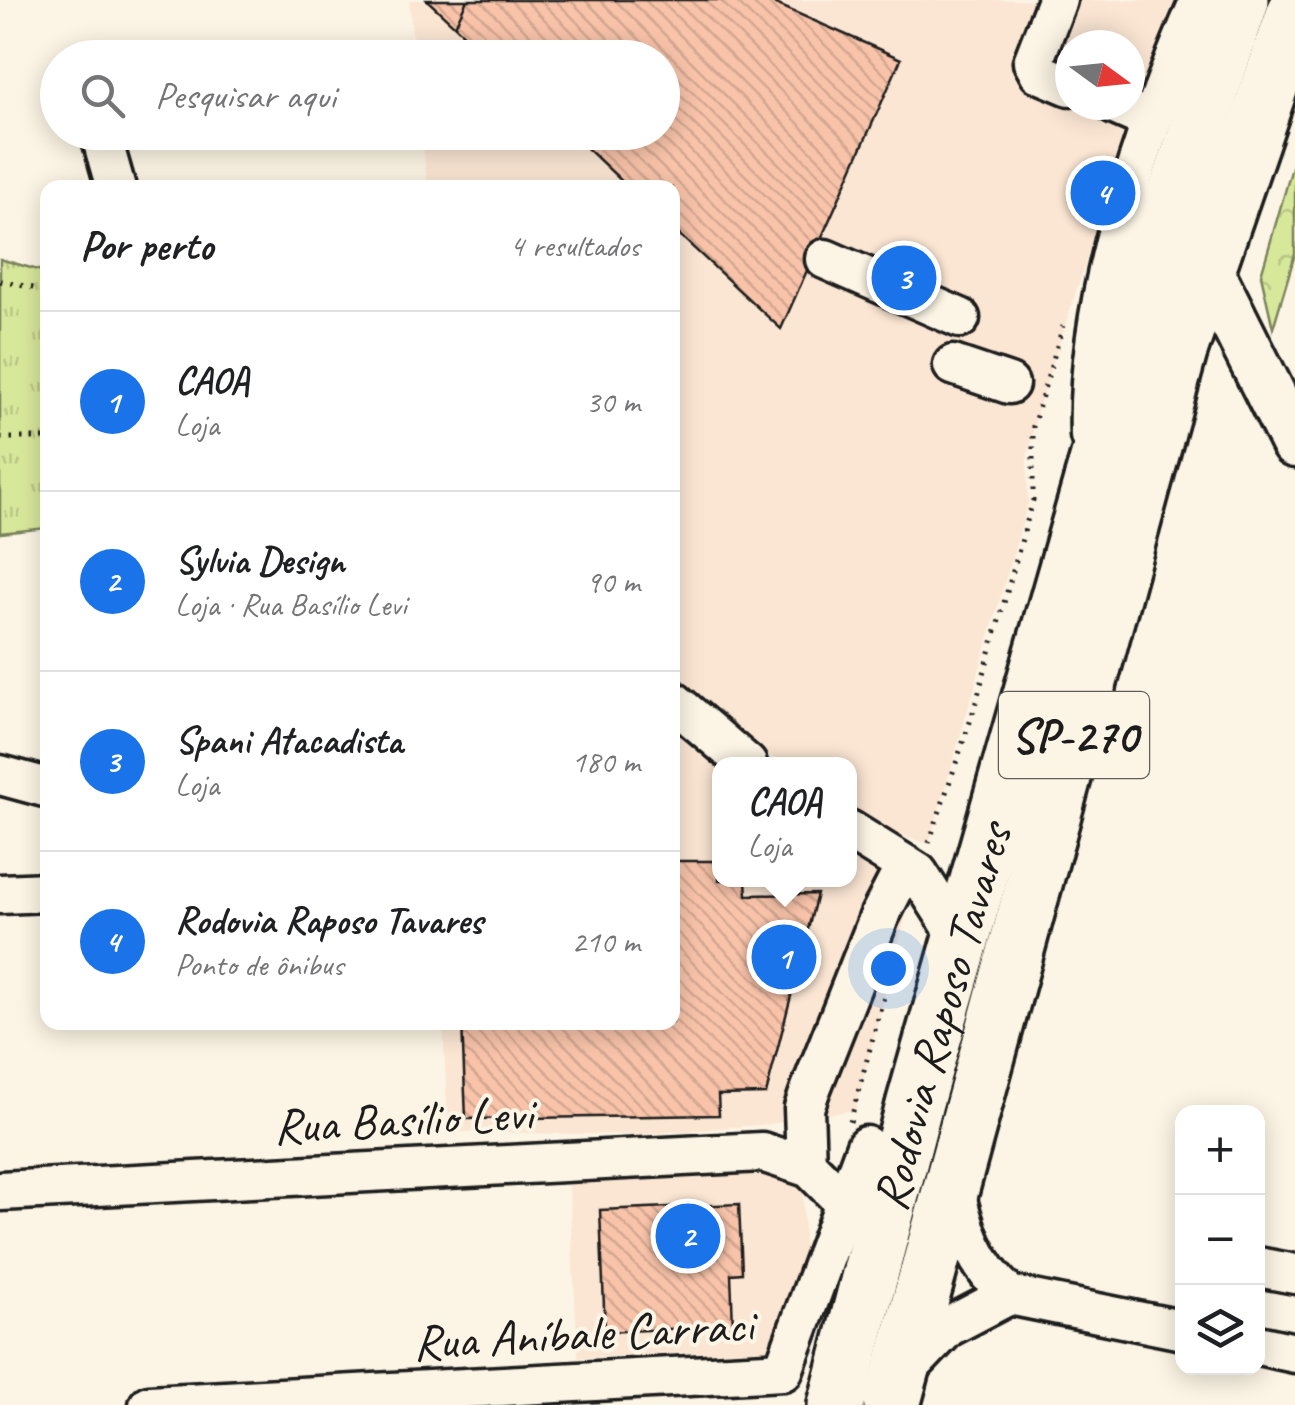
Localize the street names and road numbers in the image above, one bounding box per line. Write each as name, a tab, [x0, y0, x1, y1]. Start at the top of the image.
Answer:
road number: SP-270	[999, 692, 1149, 778]
street label: Rodovia Raposo Tavares	[858, 812, 1027, 1217]
street label: Rua Basílio Levi	[272, 1081, 540, 1158]
street label: Rua Aníbale Carraci	[411, 1293, 761, 1374]

